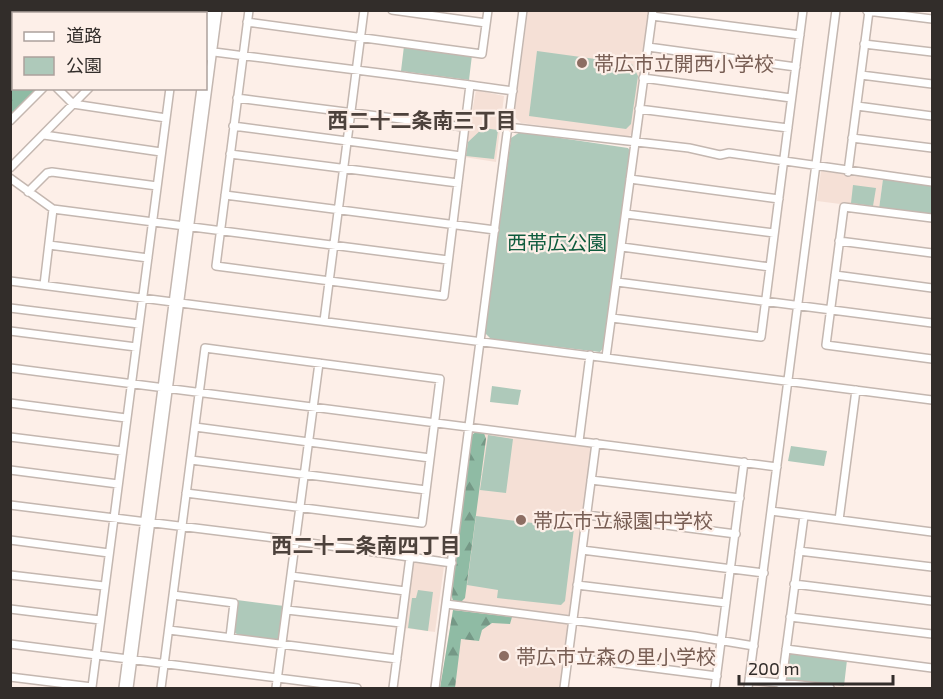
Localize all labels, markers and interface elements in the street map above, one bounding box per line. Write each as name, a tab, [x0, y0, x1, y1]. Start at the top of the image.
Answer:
legend	[12, 12, 207, 90]
text: 道路	[66, 24, 102, 46]
place label: 帯広市立開西小学校	[594, 51, 774, 75]
text: 公園	[66, 54, 102, 76]
marker: 帯広市立開西小学校	[575, 56, 589, 70]
district label: 西二十二条南三丁目	[328, 107, 517, 132]
park label: 西帯広公園	[507, 230, 607, 254]
place label: 帯広市立緑園中学校	[533, 508, 713, 532]
marker: 帯広市立緑園中学校	[514, 513, 528, 527]
district label: 西二十二条南四丁目	[272, 532, 461, 557]
place label: 帯広市立森の里小学校	[516, 644, 716, 668]
scale bar	[739, 648, 894, 686]
marker: 帯広市立森の里小学校	[497, 649, 511, 663]
text: 200 m	[748, 657, 800, 679]

